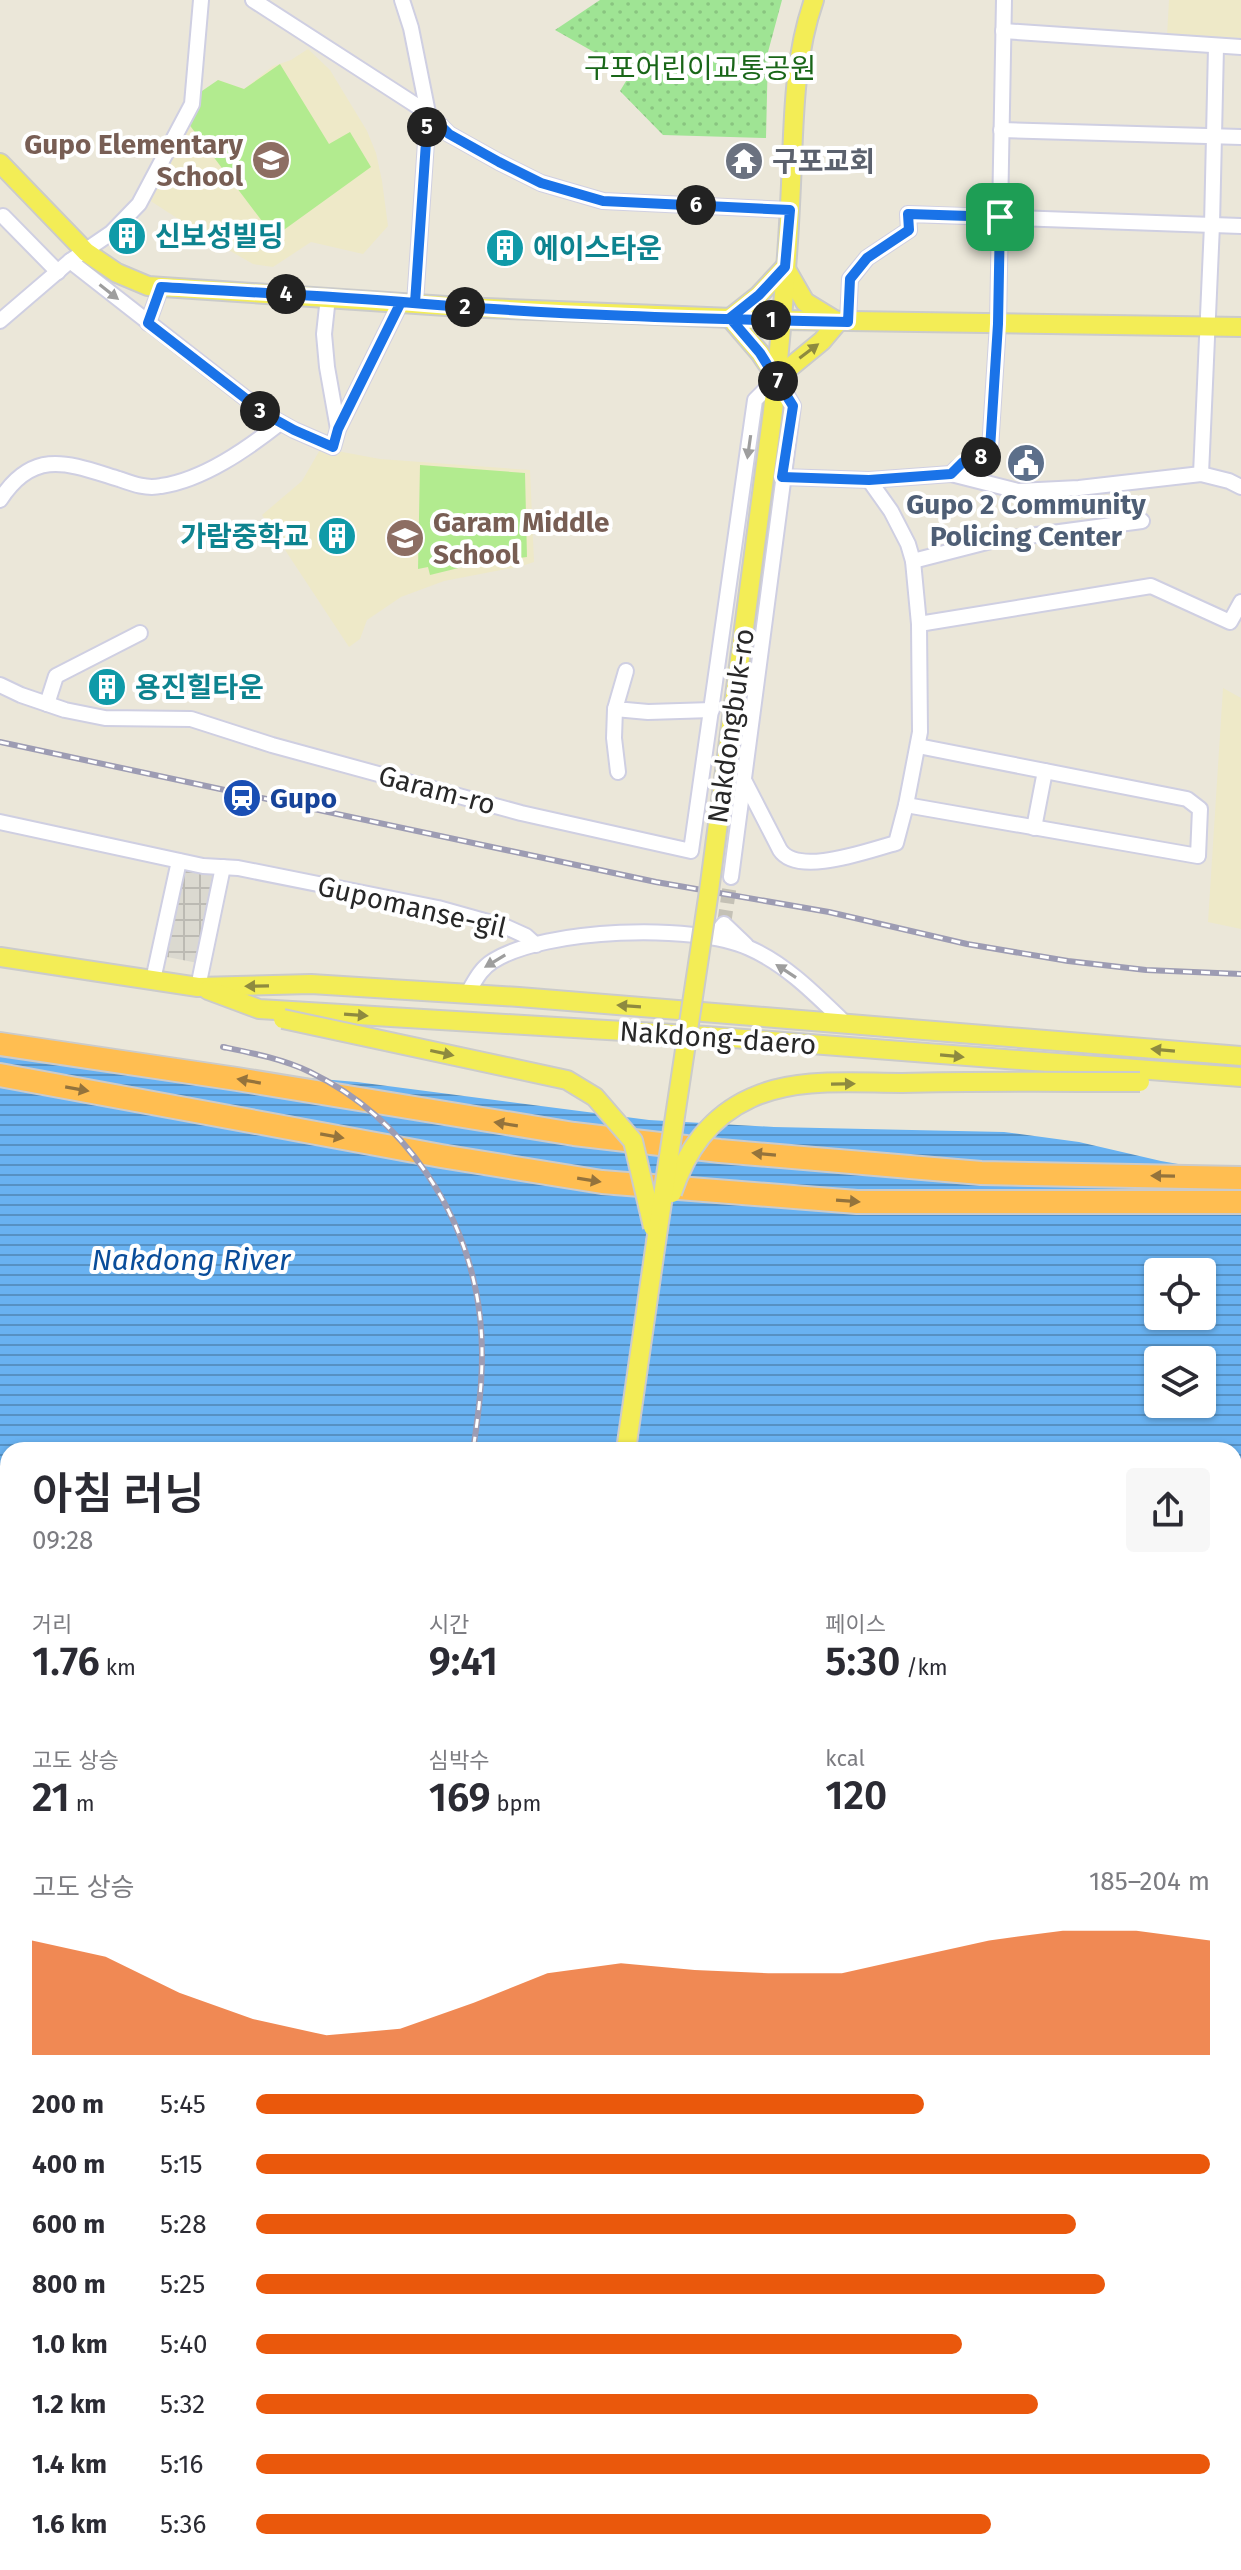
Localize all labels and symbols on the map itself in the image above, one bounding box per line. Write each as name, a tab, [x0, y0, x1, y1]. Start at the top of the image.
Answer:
park label: 구포어린이교통공원	[584, 52, 816, 85]
pin: 5	[407, 107, 447, 147]
place label: Gupo Elementary School	[24, 128, 244, 193]
school or university icon: Gupo Elementary School	[250, 139, 292, 181]
temple icon: 구포교회	[723, 140, 765, 182]
place label: 구포교회	[772, 145, 875, 178]
pin	[966, 183, 1034, 251]
pin: 6	[676, 185, 716, 225]
building icon: 신보성빌딩	[106, 215, 148, 257]
place label: 신보성빌딩	[155, 220, 284, 253]
building icon: 에이스타운	[484, 227, 526, 269]
place label: 에이스타운	[533, 232, 662, 265]
pin: 4	[266, 274, 306, 314]
one-way arrow	[99, 283, 119, 300]
pin: 2	[445, 287, 485, 327]
pin: 1	[751, 300, 791, 340]
one-way arrow	[799, 344, 819, 360]
pin: 7	[758, 361, 798, 401]
pin: 3	[240, 391, 280, 431]
one-way arrow	[742, 435, 755, 460]
pin: 8	[961, 437, 1001, 477]
public building icon: Gupo 2 Community Policing Center	[1005, 442, 1047, 484]
place label: Gupo 2 Community Policing Center	[906, 488, 1146, 553]
place label: Garam Middle School	[433, 506, 609, 571]
building icon: 가람중학교	[316, 515, 358, 557]
school or university icon: Garam Middle School	[384, 517, 426, 559]
place label: 가람중학교	[180, 520, 309, 553]
street label: Nakdongbuk-ro	[701, 626, 761, 826]
building icon: 용진힐타운	[86, 666, 128, 708]
place label: 용진힐타운	[135, 671, 264, 704]
street label: Garam-ro	[375, 759, 499, 821]
station icon: Gupo	[221, 777, 263, 819]
place label: Gupo	[270, 782, 337, 815]
street label: Gupomanse-gil	[314, 869, 510, 945]
one-way arrow	[484, 954, 506, 968]
one-way arrow	[776, 964, 797, 979]
one-way arrow	[244, 979, 269, 992]
one-way arrow	[616, 999, 641, 1012]
one-way arrow	[344, 1008, 369, 1021]
street label: Nakdong-daero	[619, 1015, 817, 1061]
one-way arrow	[1150, 1043, 1175, 1056]
one-way arrow	[429, 1047, 454, 1060]
one-way arrow	[940, 1050, 965, 1063]
one-way arrow	[236, 1075, 261, 1087]
one-way arrow	[831, 1077, 856, 1090]
one-way arrow	[64, 1083, 89, 1096]
one-way arrow	[493, 1117, 518, 1130]
one-way arrow	[320, 1131, 345, 1143]
one-way arrow	[751, 1147, 776, 1160]
one-way arrow	[1150, 1170, 1175, 1182]
one-way arrow	[576, 1174, 601, 1187]
one-way arrow	[836, 1195, 861, 1208]
water label: Nakdong River	[92, 1242, 292, 1278]

